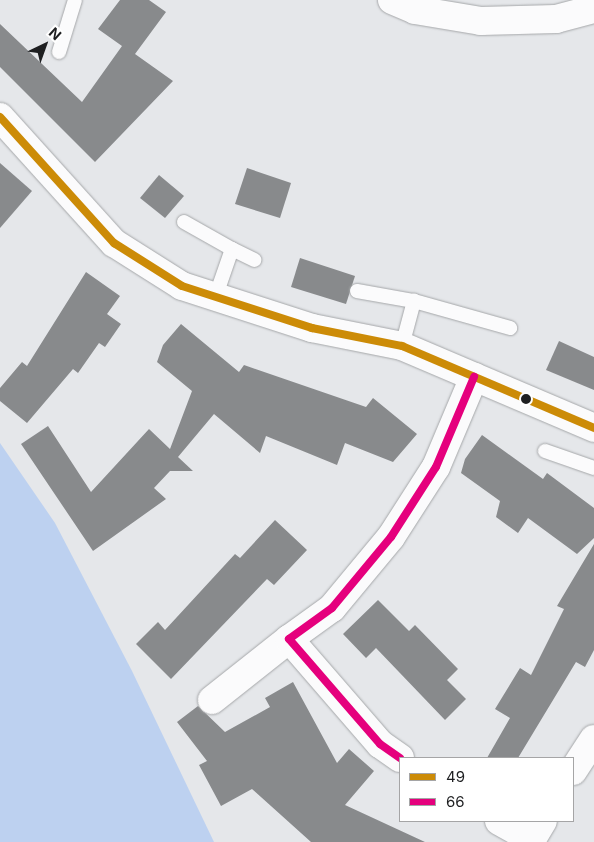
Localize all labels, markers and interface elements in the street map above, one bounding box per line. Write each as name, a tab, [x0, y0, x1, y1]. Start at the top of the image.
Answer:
north arrow	[20, 20, 70, 70]
text: N	[46, 24, 65, 43]
unlabelled marker	[521, 394, 531, 404]
legend	[399, 757, 574, 822]
text: 49	[446, 767, 465, 786]
text: 66	[446, 792, 465, 811]

